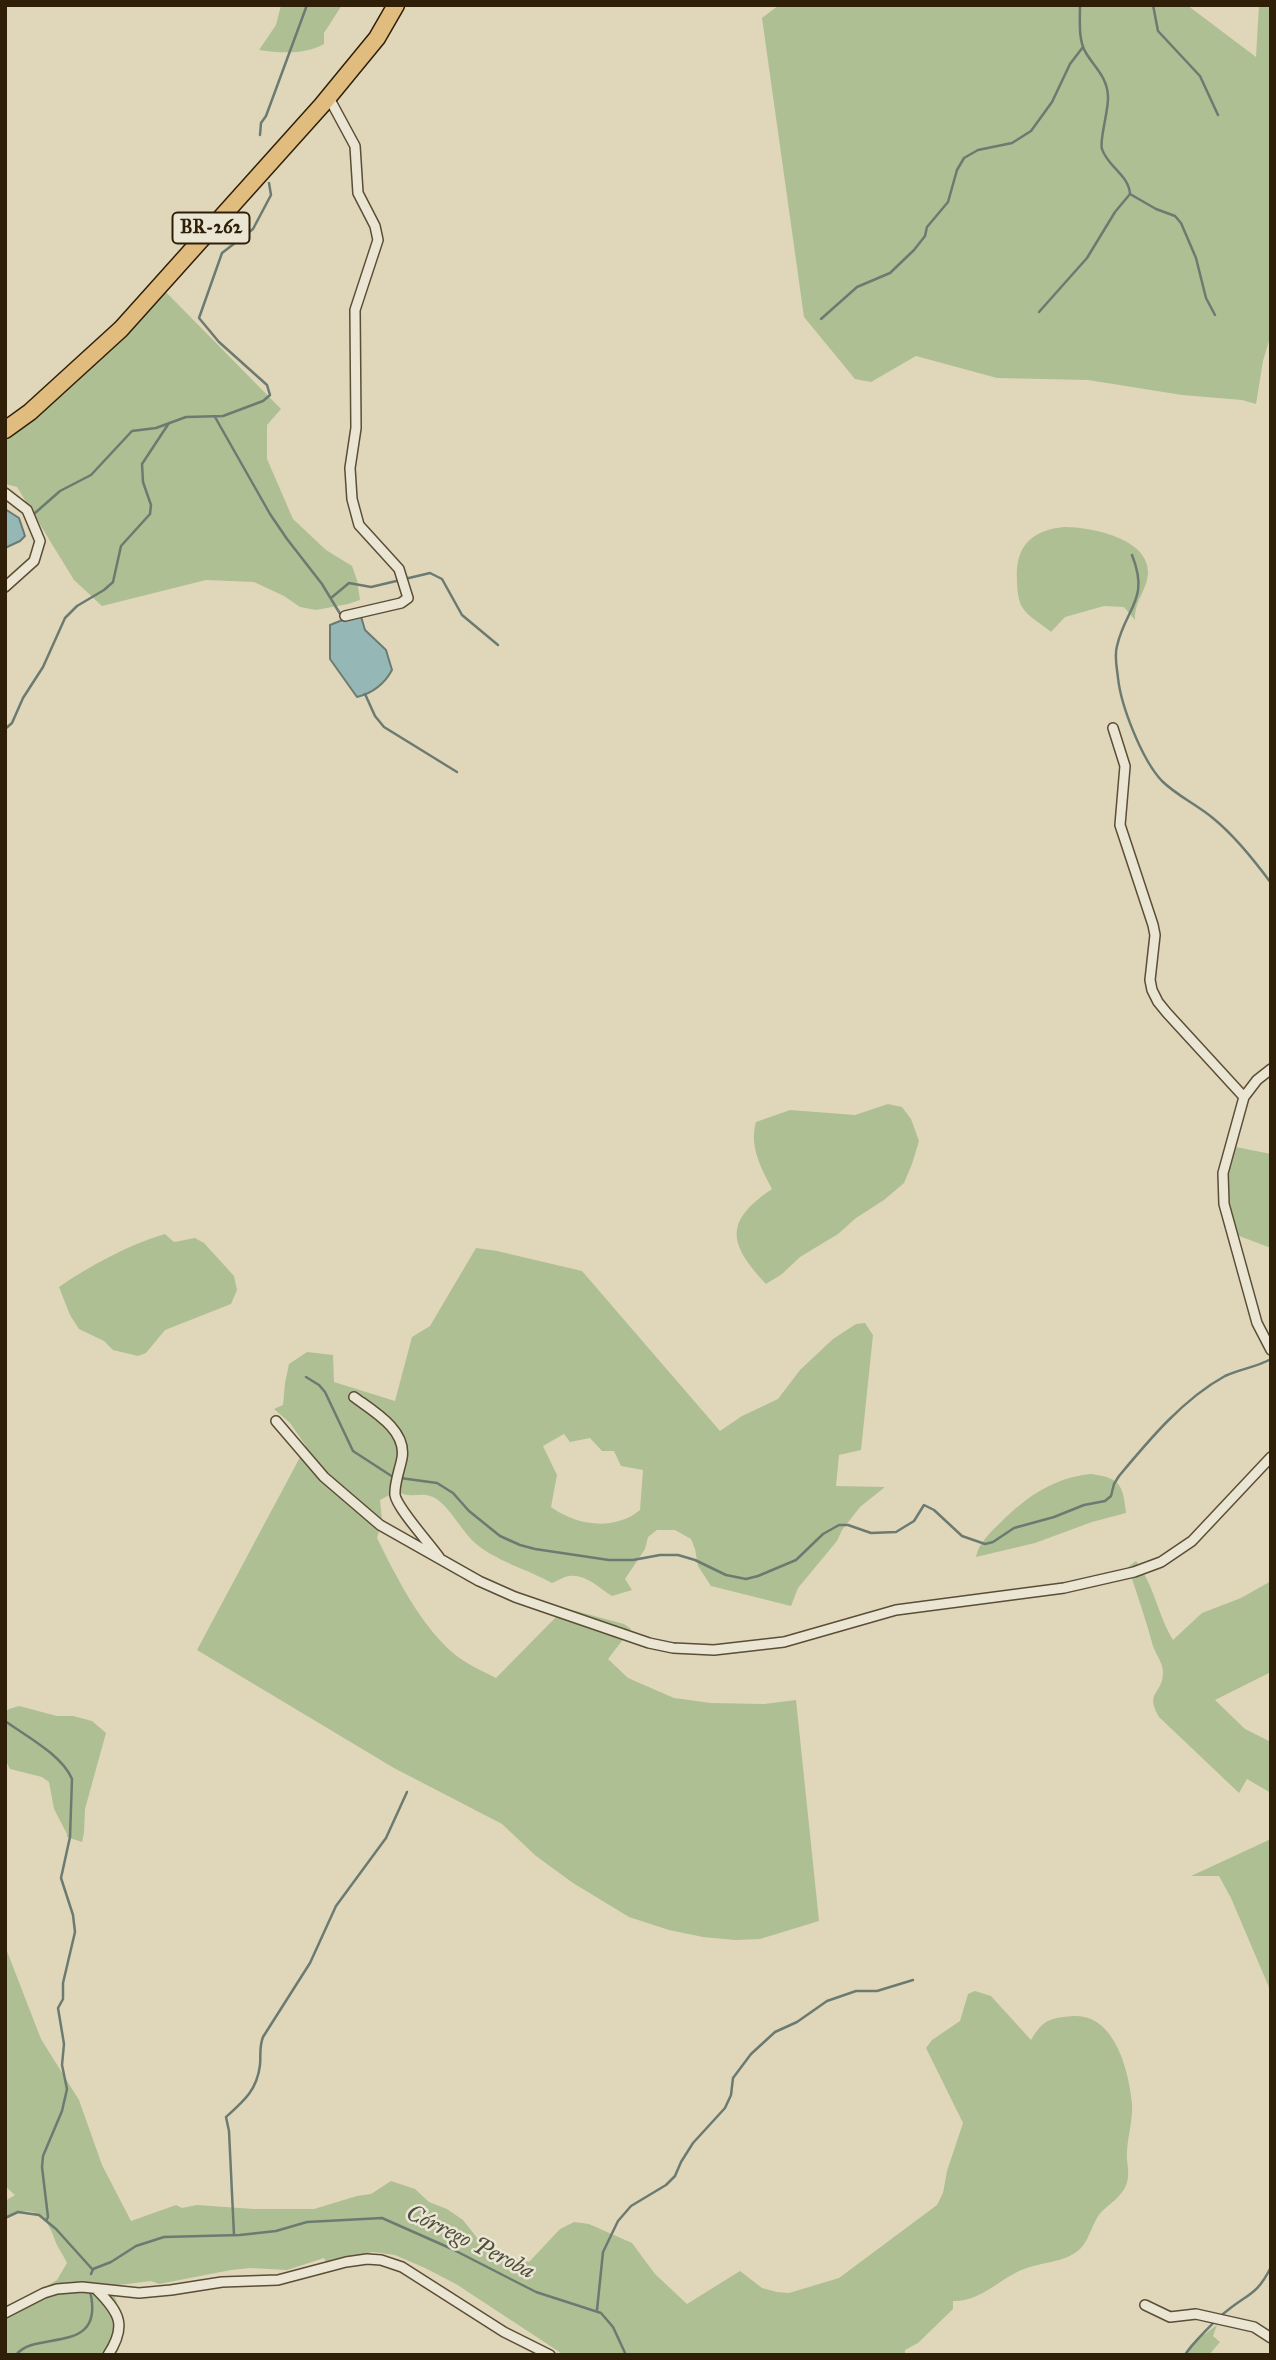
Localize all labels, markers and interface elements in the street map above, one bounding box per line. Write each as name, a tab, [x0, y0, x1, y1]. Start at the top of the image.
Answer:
road number: BR-262	[172, 212, 249, 244]
water label: Córrego Peroba	[401, 2200, 539, 2286]

